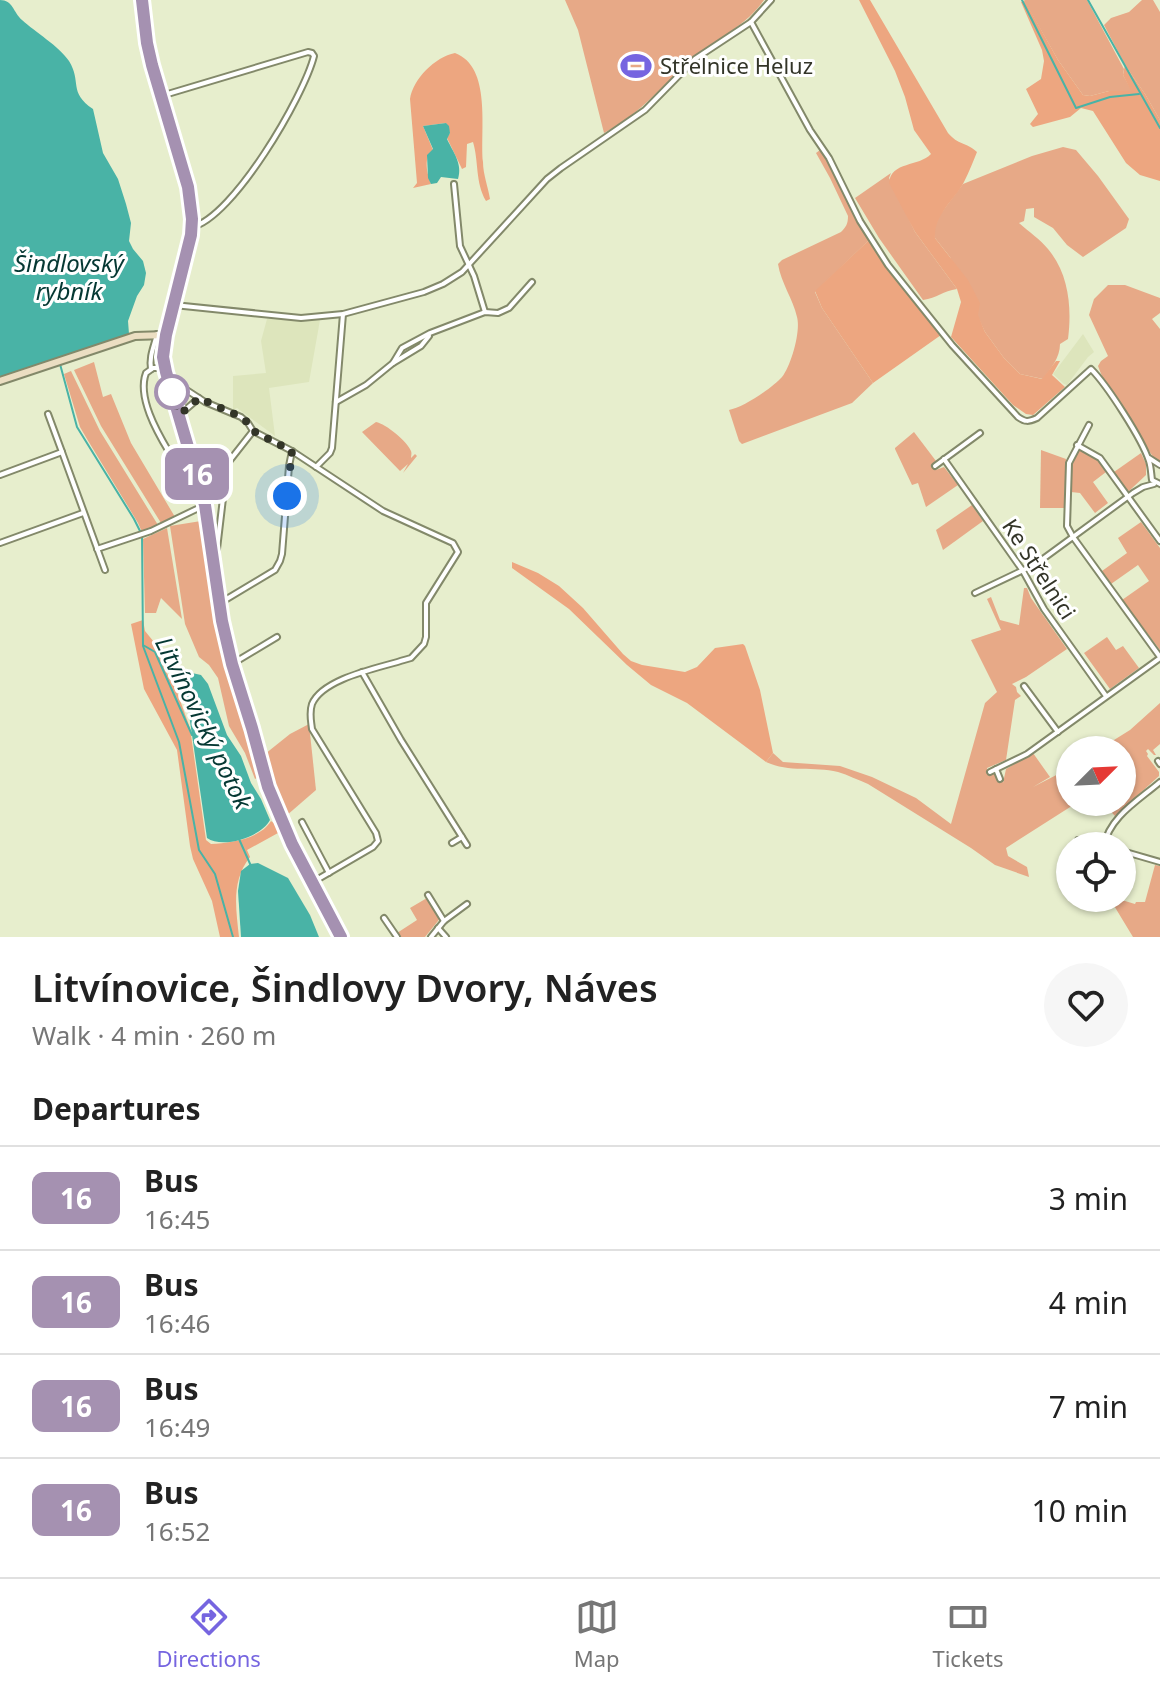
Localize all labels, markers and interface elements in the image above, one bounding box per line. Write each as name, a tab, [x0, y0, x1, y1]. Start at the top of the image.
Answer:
sports icon: Střelnice Heluz	[619, 49, 653, 83]
place label: Střelnice Heluz	[660, 50, 813, 80]
water label: Šindlovský rybník	[14, 246, 126, 307]
unlabelled marker	[155, 375, 189, 409]
line badge: 16	[161, 448, 233, 500]
text: 16	[181, 455, 213, 493]
your location	[267, 476, 307, 516]
street label: Ke Střelnici	[996, 512, 1083, 624]
water label: Litvínovický potok	[148, 630, 261, 815]
north arrow	[1056, 736, 1136, 816]
map controls	[1056, 736, 1136, 912]
button: locate	[1056, 832, 1136, 912]
text: Litvínovice, Šindlovy Dvory, Náves	[32, 961, 658, 1013]
button: heart	[1044, 963, 1128, 1047]
text: Walk · 4 min · 260 m	[32, 1017, 276, 1053]
text: Departures	[32, 1088, 201, 1129]
text: Bus	[144, 1160, 199, 1201]
text: 3 min	[1049, 1178, 1128, 1219]
text: 16	[60, 1179, 92, 1217]
text: 16:45	[144, 1201, 210, 1237]
text: Bus	[144, 1264, 199, 1305]
text: 4 min	[1049, 1282, 1128, 1323]
text: 16	[60, 1283, 92, 1321]
text: 16:46	[144, 1305, 210, 1341]
text: Bus	[144, 1368, 199, 1409]
text: 7 min	[1049, 1386, 1128, 1427]
text: 16	[60, 1387, 92, 1425]
text: 16:49	[144, 1409, 210, 1445]
text: Bus	[144, 1472, 199, 1513]
text: 10 min	[1032, 1490, 1128, 1531]
text: 16	[60, 1491, 92, 1529]
text: 16:52	[144, 1513, 210, 1549]
tab: Directions	[156, 1595, 261, 1673]
tab: Map	[574, 1595, 620, 1673]
tab: Tickets	[932, 1595, 1004, 1673]

